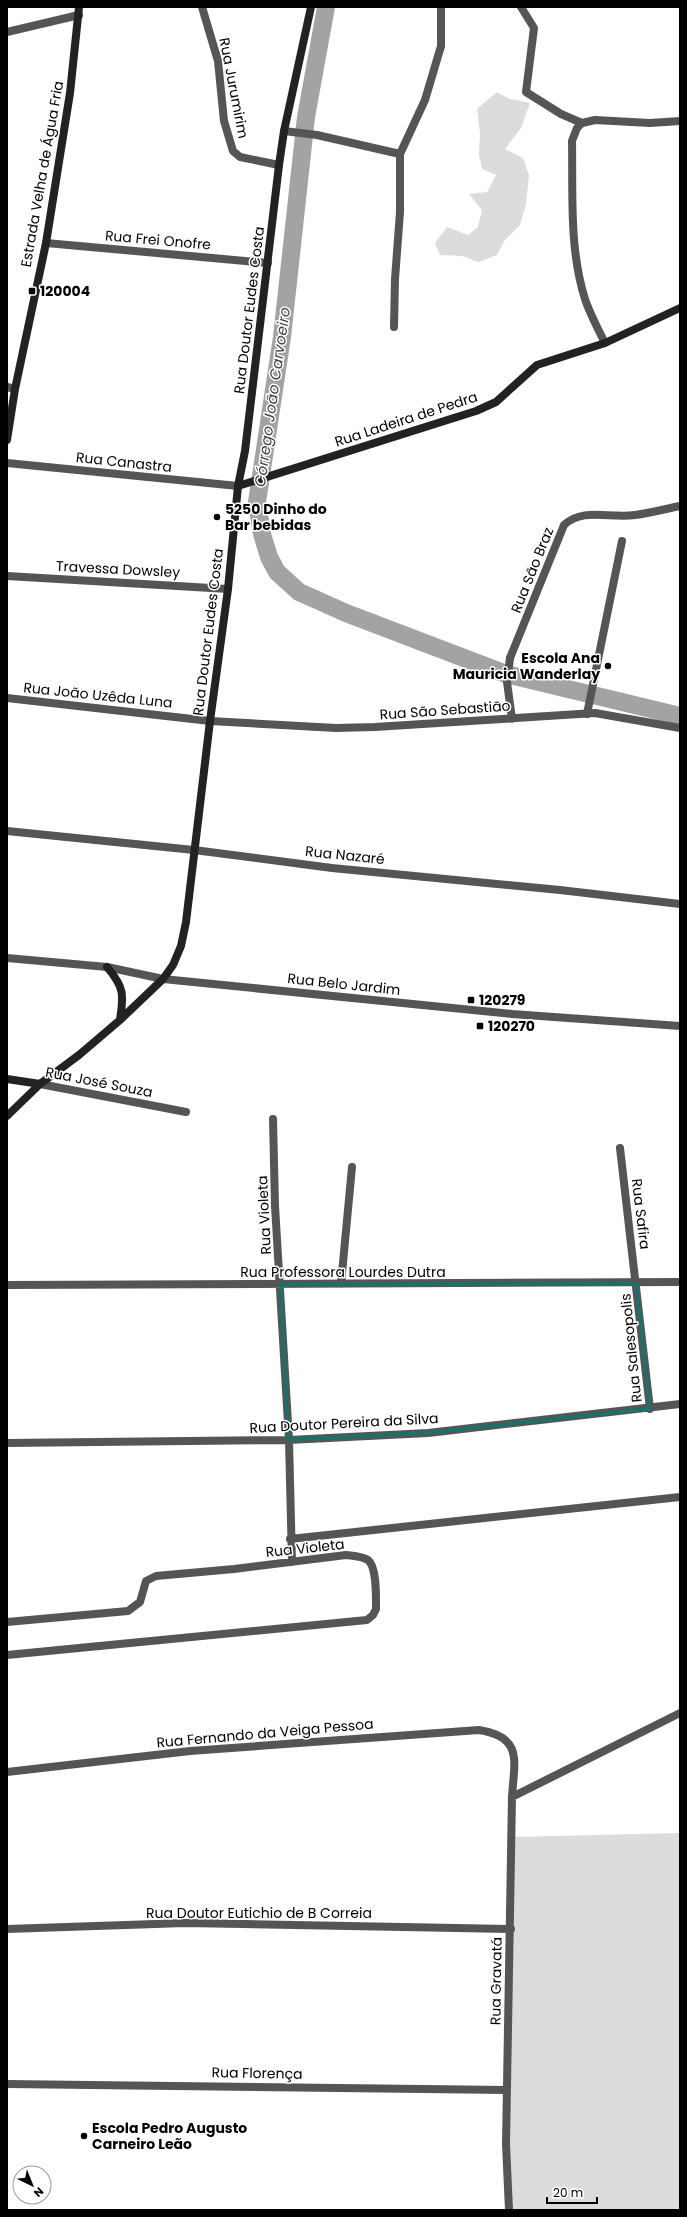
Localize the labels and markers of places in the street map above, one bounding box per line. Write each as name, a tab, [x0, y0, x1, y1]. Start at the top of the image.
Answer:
place label: 120004	[40, 281, 90, 301]
marker: 120004	[27, 286, 37, 296]
place label: 5250 Dinho do Bar bebidas	[225, 499, 327, 535]
marker: 5250 Dinho do Bar bebidas	[212, 512, 222, 522]
place label: Escola Ana Mauricia Wanderlay	[453, 648, 600, 684]
marker: Escola Ana Mauricia Wanderlay	[603, 661, 613, 671]
place label: 120279	[479, 990, 525, 1010]
marker: 120279	[466, 995, 476, 1005]
place label: 120270	[488, 1016, 535, 1036]
marker: 120270	[475, 1021, 485, 1031]
place label: Escola Pedro Augusto Carneiro Leão	[92, 2118, 247, 2154]
marker: Escola Pedro Augusto Carneiro Leão	[79, 2131, 89, 2141]

